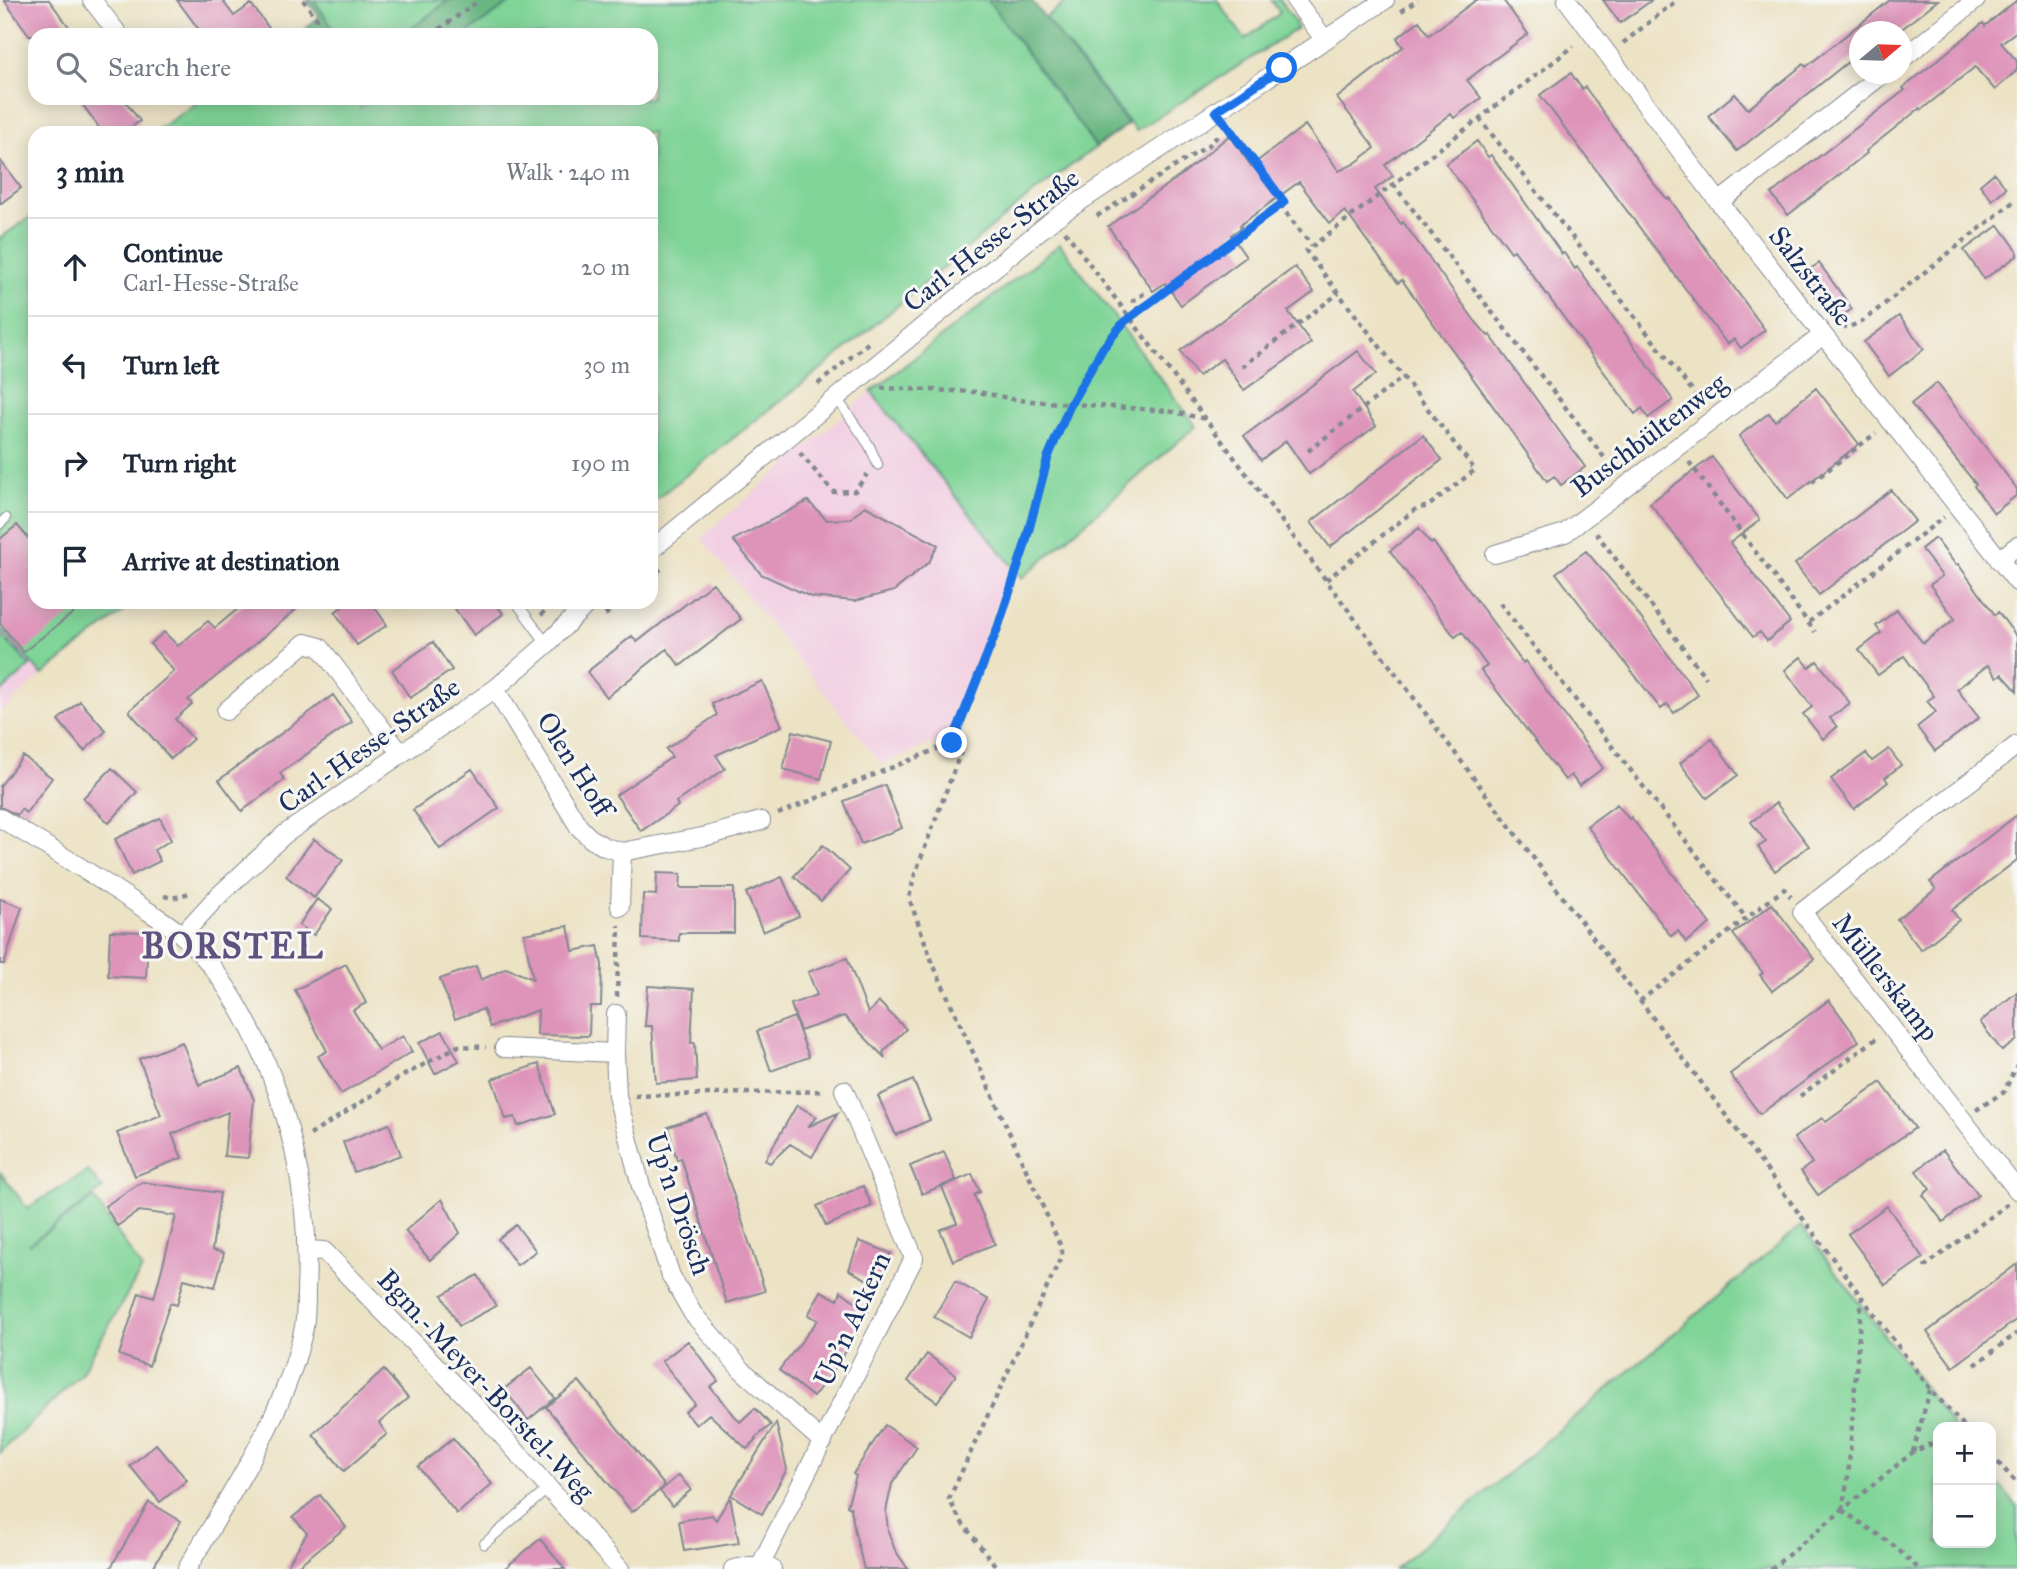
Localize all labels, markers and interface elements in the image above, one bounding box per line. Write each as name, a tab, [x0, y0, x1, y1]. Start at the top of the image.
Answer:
north arrow	[1849, 21, 1912, 84]
search box	[28, 28, 658, 105]
icon: search	[52, 48, 90, 86]
text: Search here	[108, 51, 231, 83]
route start	[1266, 52, 1297, 83]
text: 3 min	[56, 154, 124, 190]
text: Walk · 240 m	[506, 158, 630, 186]
street label: Carl-Hesse-Straße	[896, 160, 1086, 320]
street label: Salzstraße	[1761, 219, 1861, 333]
text: Continue	[123, 237, 223, 269]
icon: ahead	[56, 248, 94, 286]
text: 20 m	[581, 253, 630, 281]
text: Carl-Hesse-Straße	[123, 269, 299, 297]
icon: left	[56, 346, 94, 384]
text: Turn left	[123, 349, 219, 381]
text: 30 m	[583, 351, 630, 379]
street label: Buschbültenweg	[1564, 364, 1735, 505]
icon: right	[56, 444, 94, 482]
text: Turn right	[123, 447, 236, 479]
text: 190 m	[571, 449, 630, 477]
icon: arrive	[56, 542, 94, 580]
text: Arrive at destination	[123, 545, 340, 577]
street label: Carl-Hesse-Straße	[271, 669, 467, 821]
street label: Olen Hoff	[529, 705, 623, 826]
route end	[936, 727, 967, 758]
street label: Müllerskamp	[1825, 906, 1947, 1048]
district label: BORSTEL	[141, 925, 325, 968]
street label: Up'n Drösch	[638, 1128, 720, 1280]
street label: Up'n Ackern	[806, 1246, 898, 1392]
street label: Bgm.-Meyer-Borstel-Weg	[370, 1262, 603, 1509]
map controls	[1933, 1422, 1996, 1548]
button: +	[1933, 1422, 1996, 1485]
button: −	[1933, 1485, 1996, 1548]

